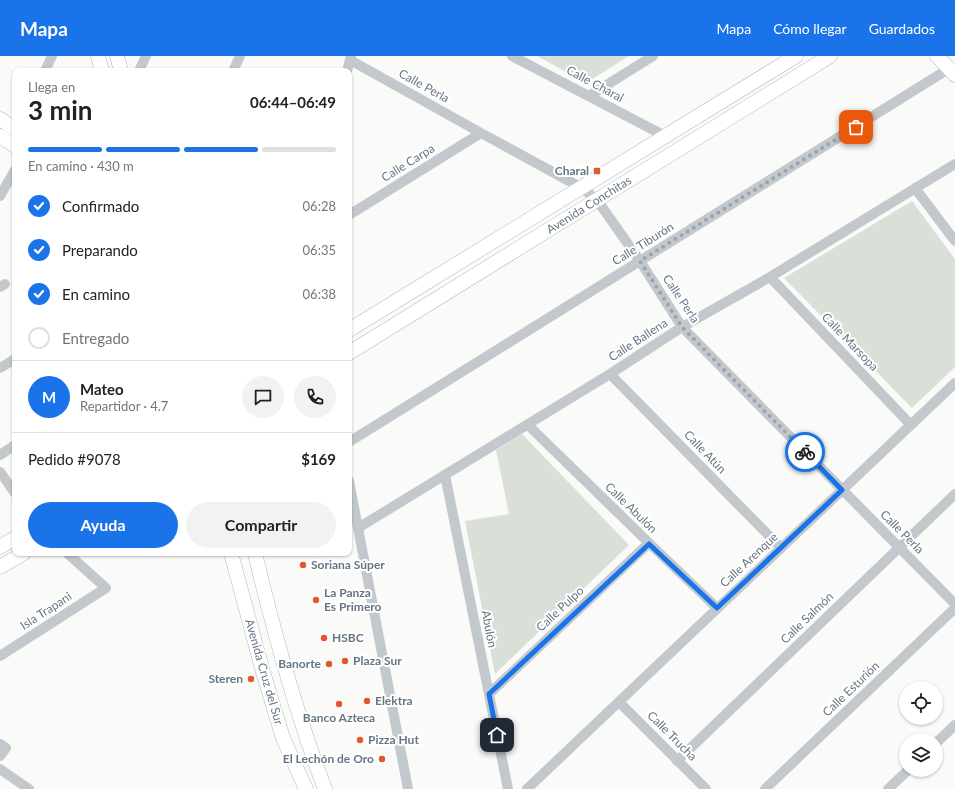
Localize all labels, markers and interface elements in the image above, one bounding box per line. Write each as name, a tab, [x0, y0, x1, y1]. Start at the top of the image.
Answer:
text: Mapa	[20, 17, 68, 40]
text: Mapa	[717, 20, 751, 37]
text: Cómo llegar	[773, 20, 847, 37]
text: Guardados	[869, 20, 935, 37]
street label: Calle Charal	[564, 62, 626, 105]
street label: Calle Perla	[396, 66, 452, 106]
text: Llega en	[28, 79, 75, 95]
text: 06:44–06:49	[250, 93, 336, 111]
text: 3 min	[28, 94, 92, 126]
pin	[839, 110, 873, 144]
icon: bag	[845, 116, 867, 138]
street label: Calle Carpa	[378, 140, 437, 185]
text: En camino · 430 m	[28, 158, 134, 174]
place label: Charal	[555, 163, 589, 178]
marker: Charal	[592, 166, 602, 176]
street label: Avenida Conchitas	[543, 172, 634, 237]
icon: check	[28, 195, 50, 217]
text: Confirmado	[62, 197, 139, 215]
text: 06:28	[303, 198, 336, 214]
street label: Calle Tiburón	[609, 219, 676, 268]
icon: check	[28, 239, 50, 261]
text: Preparando	[62, 241, 138, 259]
text: 06:35	[303, 242, 336, 258]
street label: Calle Perla	[660, 272, 703, 326]
icon: check	[28, 283, 50, 305]
text: En camino	[62, 285, 130, 303]
text: 06:38	[303, 286, 336, 302]
street label: Calle Marsopa	[819, 309, 882, 374]
street label: Calle Ballena	[605, 315, 670, 364]
text: Entregado	[62, 329, 129, 347]
button: chat	[242, 376, 284, 418]
button: phone	[294, 376, 336, 418]
text: Mateo	[80, 380, 124, 398]
text: M	[42, 388, 56, 406]
text: Repartidor · 4.7	[80, 398, 168, 414]
street label: Calle Atún	[681, 427, 730, 476]
courier	[785, 432, 825, 472]
icon: bike	[794, 441, 816, 463]
text: Pedido #9078	[28, 450, 121, 468]
text: $169	[301, 450, 336, 468]
street label: Calle Abulón	[602, 479, 660, 536]
button: Ayuda	[28, 502, 178, 548]
button: Compartir	[186, 502, 336, 548]
street label: Calle Perla	[877, 507, 927, 557]
street label: Calle Arenque	[717, 529, 781, 590]
place label: Soriana Súper	[311, 557, 385, 572]
marker: Soriana Súper	[298, 560, 308, 570]
street label: Calle Pulpo	[533, 583, 587, 634]
place label: La Panza Es Primero	[324, 585, 382, 614]
street label: Isla Trapani	[17, 588, 74, 633]
street label: Calle Salmón	[777, 589, 836, 647]
marker: La Panza Es Primero	[311, 595, 321, 605]
street label: Abulón	[479, 609, 500, 649]
street label: Avenida Cruz del Sur	[242, 617, 287, 727]
place label: HSBC	[332, 630, 364, 645]
marker: HSBC	[319, 633, 329, 643]
place label: Plaza Sur	[353, 653, 402, 668]
place label: Banorte	[278, 656, 322, 671]
marker: Plaza Sur	[340, 656, 350, 666]
street label: Calle Esturión	[819, 658, 882, 719]
marker: Banorte	[324, 659, 334, 669]
place label: Steren	[208, 671, 243, 686]
marker: Steren	[246, 674, 256, 684]
map controls	[899, 681, 943, 777]
button: locate	[899, 681, 943, 725]
place label: Elektra	[375, 693, 413, 708]
marker: Elektra	[362, 696, 372, 706]
marker: Banco Azteca	[334, 699, 344, 709]
street label: Calle Trucha	[644, 708, 700, 764]
place label: Banco Azteca	[303, 710, 375, 725]
pin	[480, 718, 514, 752]
icon: home	[486, 724, 508, 746]
place label: Pizza Hut	[368, 732, 419, 747]
button: layers	[899, 733, 943, 777]
marker: Pizza Hut	[355, 735, 365, 745]
place label: El Lechón de Oro	[283, 751, 374, 766]
marker: El Lechón de Oro	[377, 754, 387, 764]

